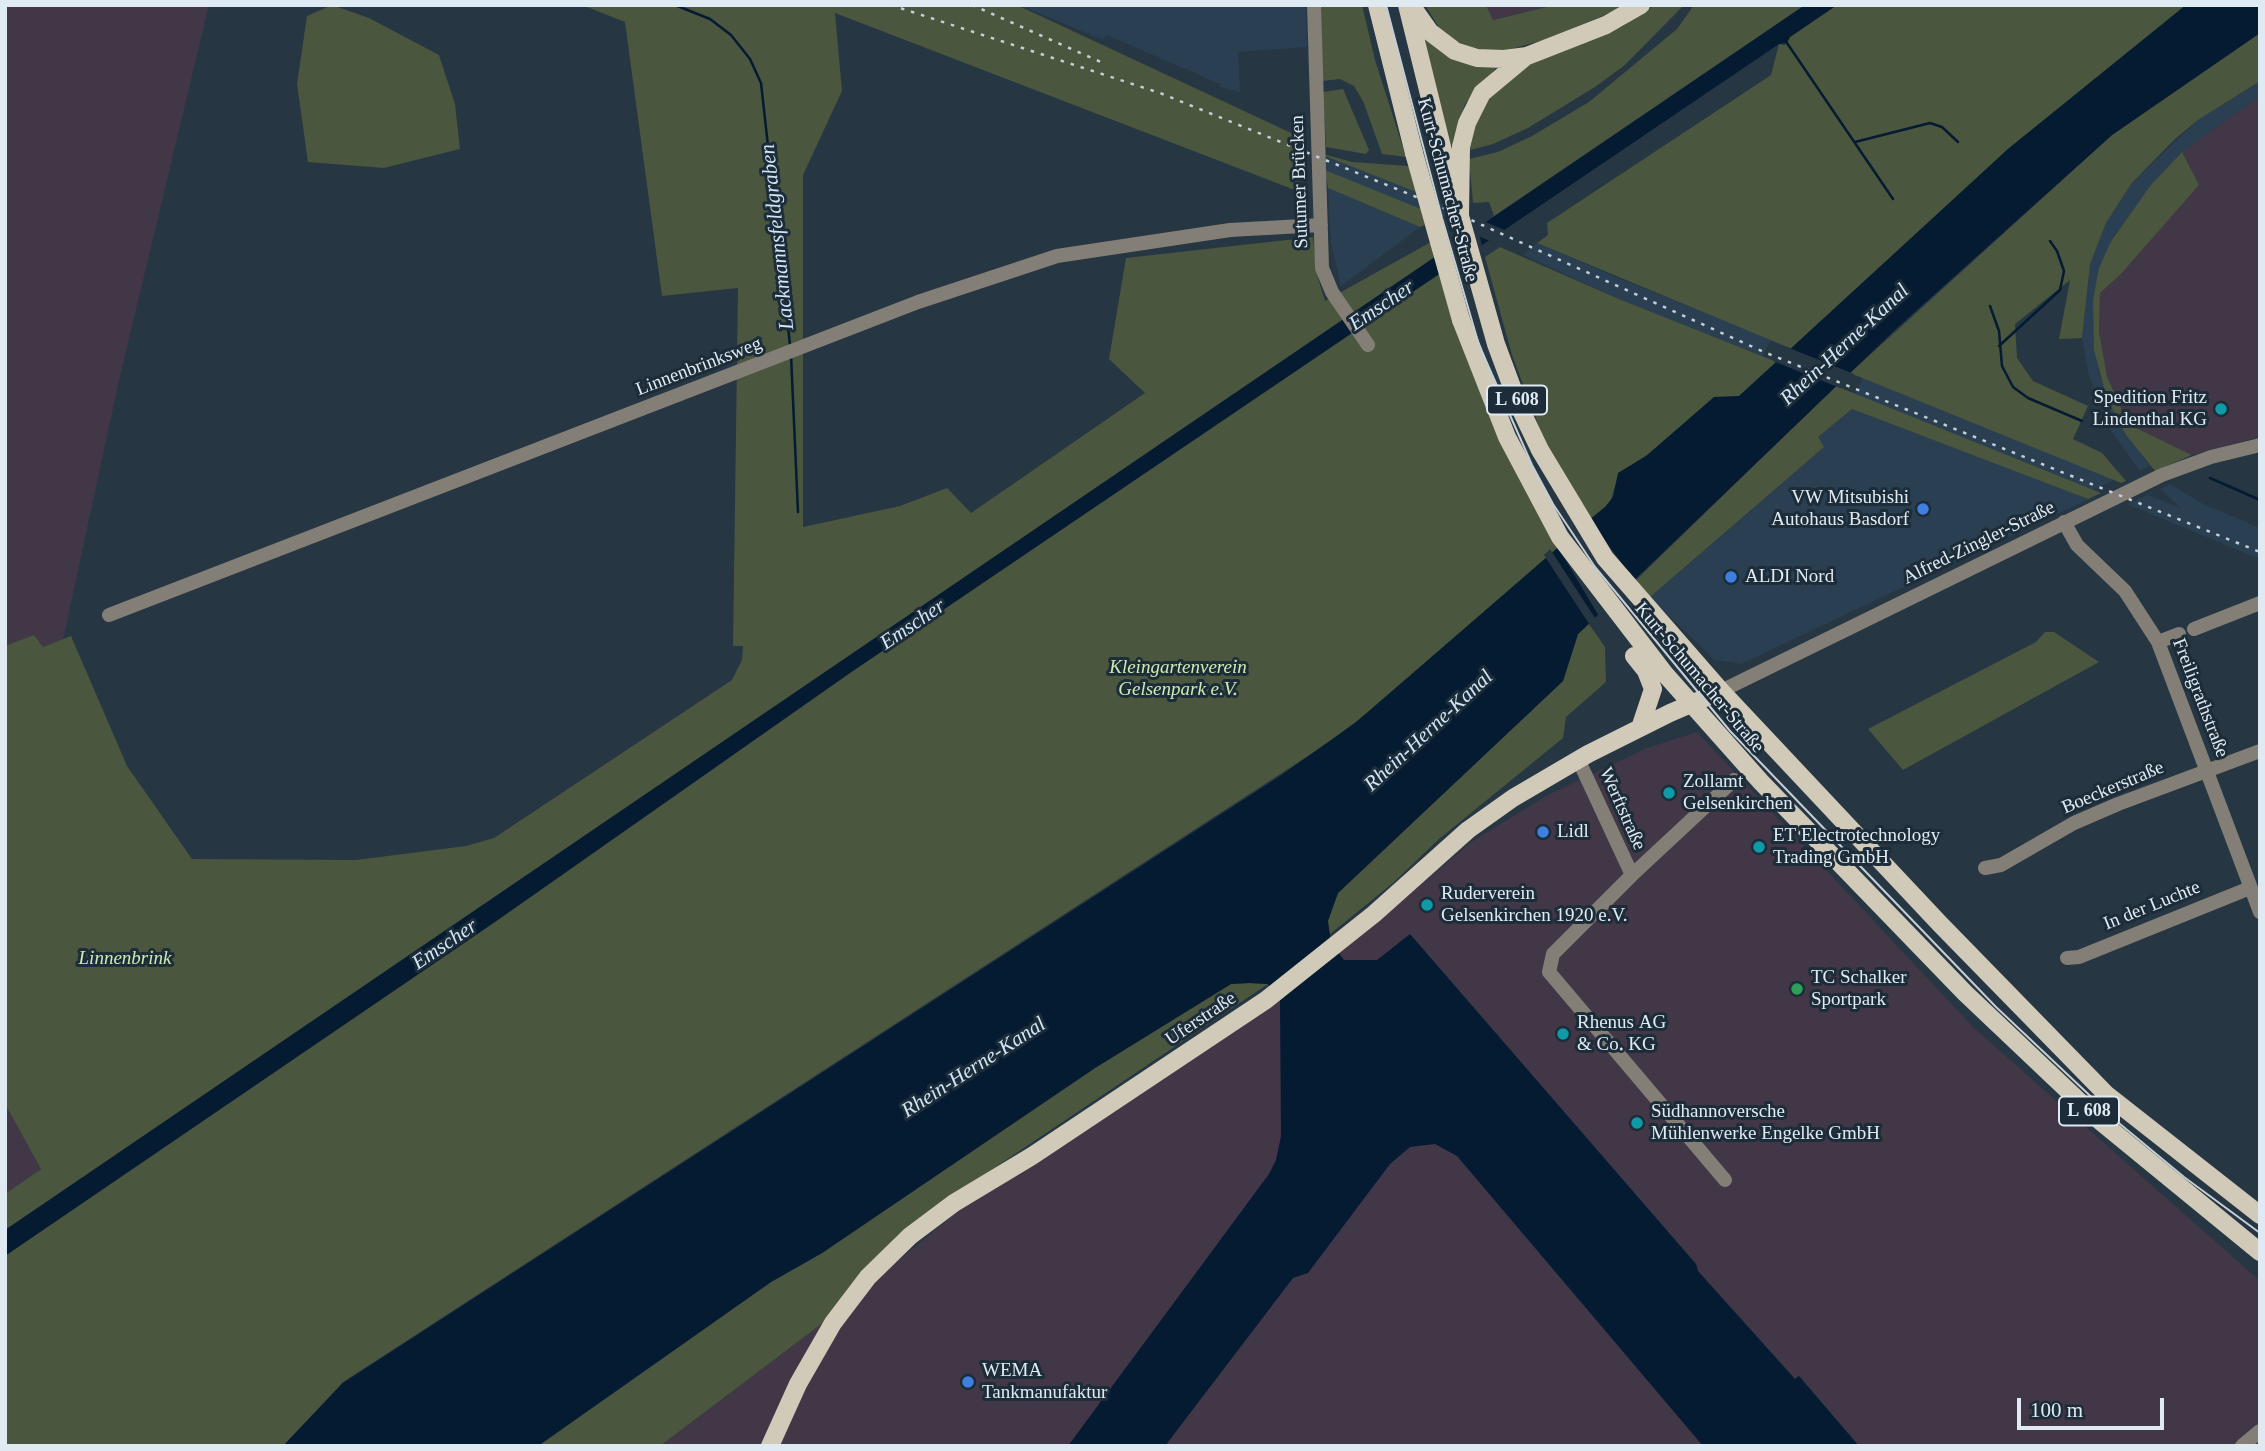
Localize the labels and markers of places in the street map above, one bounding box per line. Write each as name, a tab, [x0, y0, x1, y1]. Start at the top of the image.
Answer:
place label: Spedition Fritz Lindenthal KG	[2092, 387, 2207, 431]
marker: Spedition Fritz Lindenthal KG	[2213, 401, 2229, 417]
place label: VW Mitsubishi Autohaus Basdorf	[1771, 487, 1909, 531]
marker: VW Mitsubishi Autohaus Basdorf	[1915, 501, 1931, 517]
place label: ALDI Nord	[1745, 566, 1834, 588]
marker: ALDI Nord	[1723, 569, 1739, 585]
place label: Zollamt Gelsenkirchen	[1683, 771, 1793, 815]
marker: Zollamt Gelsenkirchen	[1661, 785, 1677, 801]
place label: Lidl	[1557, 821, 1589, 843]
marker: Lidl	[1535, 824, 1551, 840]
place label: ET Electrotechnology Trading GmbH	[1773, 825, 1940, 869]
marker: ET Electrotechnology Trading GmbH	[1751, 839, 1767, 855]
place label: Ruderverein Gelsenkirchen 1920 e.V.	[1441, 883, 1627, 927]
marker: Ruderverein Gelsenkirchen 1920 e.V.	[1419, 897, 1435, 913]
place label: TC Schalker Sportpark	[1811, 967, 1907, 1011]
marker: TC Schalker Sportpark	[1789, 981, 1805, 997]
place label: Rhenus AG & Co. KG	[1577, 1012, 1666, 1056]
marker: Rhenus AG & Co. KG	[1555, 1026, 1571, 1042]
place label: Südhannoversche Mühlenwerke Engelke GmbH	[1651, 1101, 1880, 1145]
marker: Südhannoversche Mühlenwerke Engelke GmbH	[1629, 1115, 1645, 1131]
place label: WEMA Tankmanufaktur	[982, 1360, 1107, 1404]
marker: WEMA Tankmanufaktur	[960, 1374, 976, 1390]

